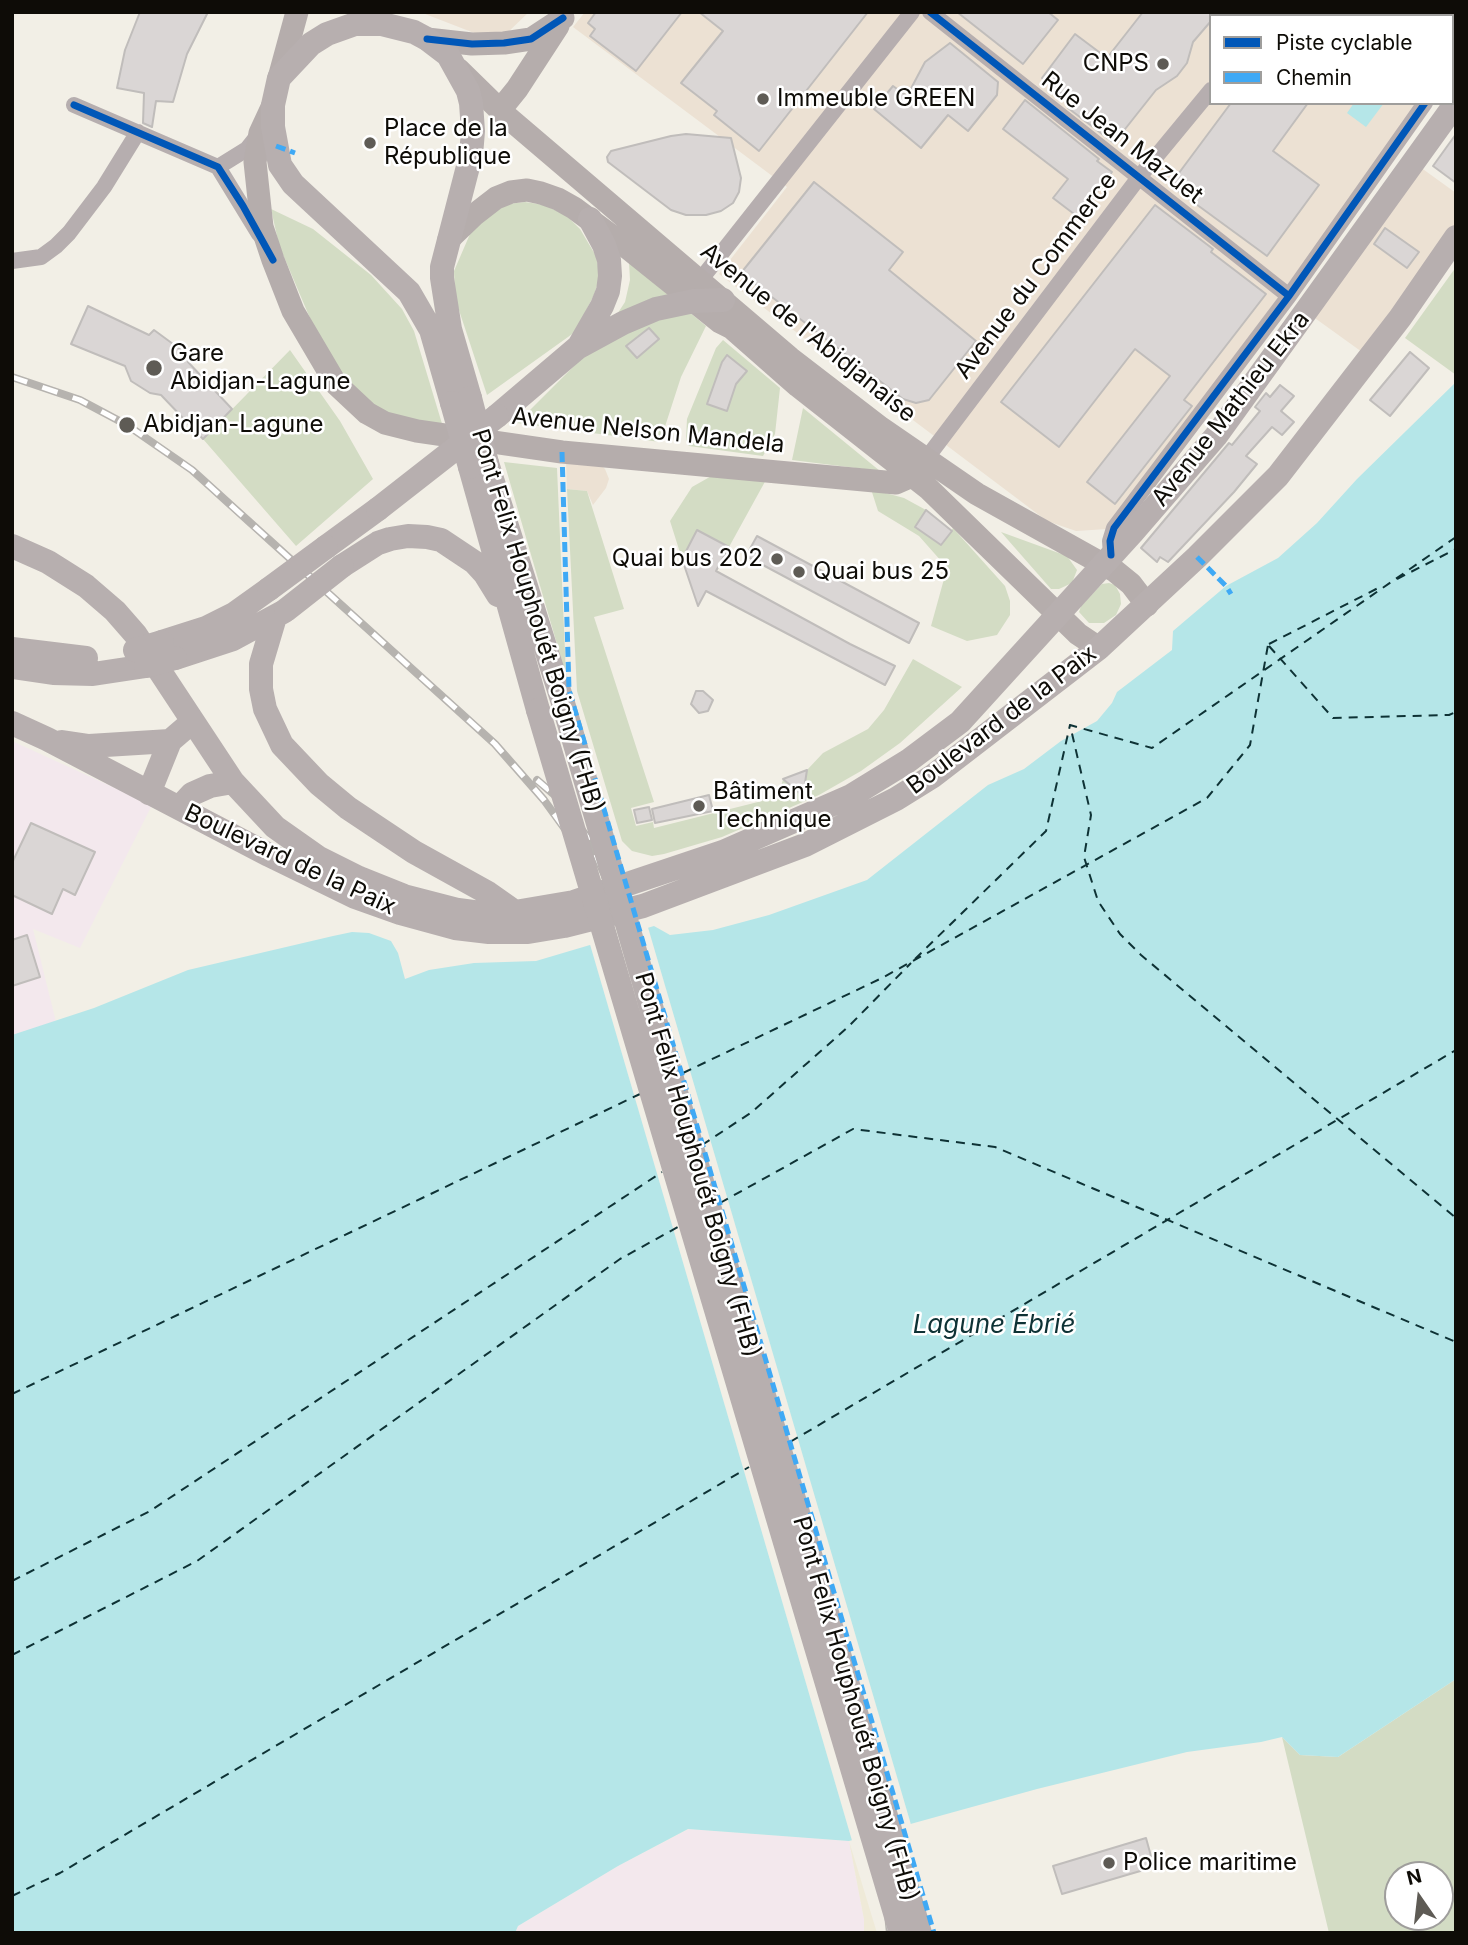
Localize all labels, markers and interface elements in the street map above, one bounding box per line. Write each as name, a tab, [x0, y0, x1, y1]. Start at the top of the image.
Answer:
legend	[1209, 14, 1454, 105]
text: Piste cyclable	[1276, 30, 1412, 55]
place label: CNPS	[1083, 50, 1149, 78]
marker: CNPS	[1155, 56, 1171, 72]
text: Chemin	[1276, 65, 1352, 90]
street label: Rue Jean Mazuet	[1035, 66, 1209, 210]
place label: Immeuble GREEN	[777, 85, 975, 113]
marker: Immeuble GREEN	[755, 91, 771, 107]
place label: Place de la République	[384, 115, 511, 171]
marker: Place de la République	[362, 135, 378, 151]
street label: Avenue du Commerce	[949, 167, 1123, 385]
street label: Avenue de l'Abidjanaise	[694, 237, 922, 429]
street label: Avenue Mathieu Ekra	[1146, 306, 1316, 512]
place label: Gare Abidjan-Lagune	[170, 340, 350, 396]
marker: Gare Abidjan-Lagune	[144, 358, 164, 378]
street label: Avenue Nelson Mandela	[510, 402, 786, 460]
place label: Abidjan-Lagune	[143, 411, 323, 439]
marker: Abidjan-Lagune	[117, 415, 137, 435]
street label: Pont Felix Houphouét Boigny (FHB)	[465, 426, 609, 816]
place label: Quai bus 202	[612, 545, 763, 573]
marker: Quai bus 202	[769, 551, 785, 567]
place label: Quai bus 25	[813, 558, 949, 586]
marker: Quai bus 25	[791, 564, 807, 580]
street label: Boulevard de la Paix	[902, 639, 1102, 801]
place label: Bâtiment Technique	[713, 778, 831, 834]
street label: Boulevard de la Paix	[180, 798, 400, 922]
marker: Bâtiment Technique	[691, 798, 707, 814]
street label: Pont Felix Houphouét Boigny (FHB)	[628, 969, 766, 1361]
water label: Lagune Ébrié	[913, 1309, 1075, 1341]
street label: Pont Felix Houphouét Boigny (FHB)	[786, 1513, 924, 1905]
place label: Police maritime	[1123, 1849, 1297, 1877]
marker: Police maritime	[1101, 1855, 1117, 1871]
north arrow	[1384, 1861, 1454, 1931]
text: N	[1404, 1864, 1424, 1890]

